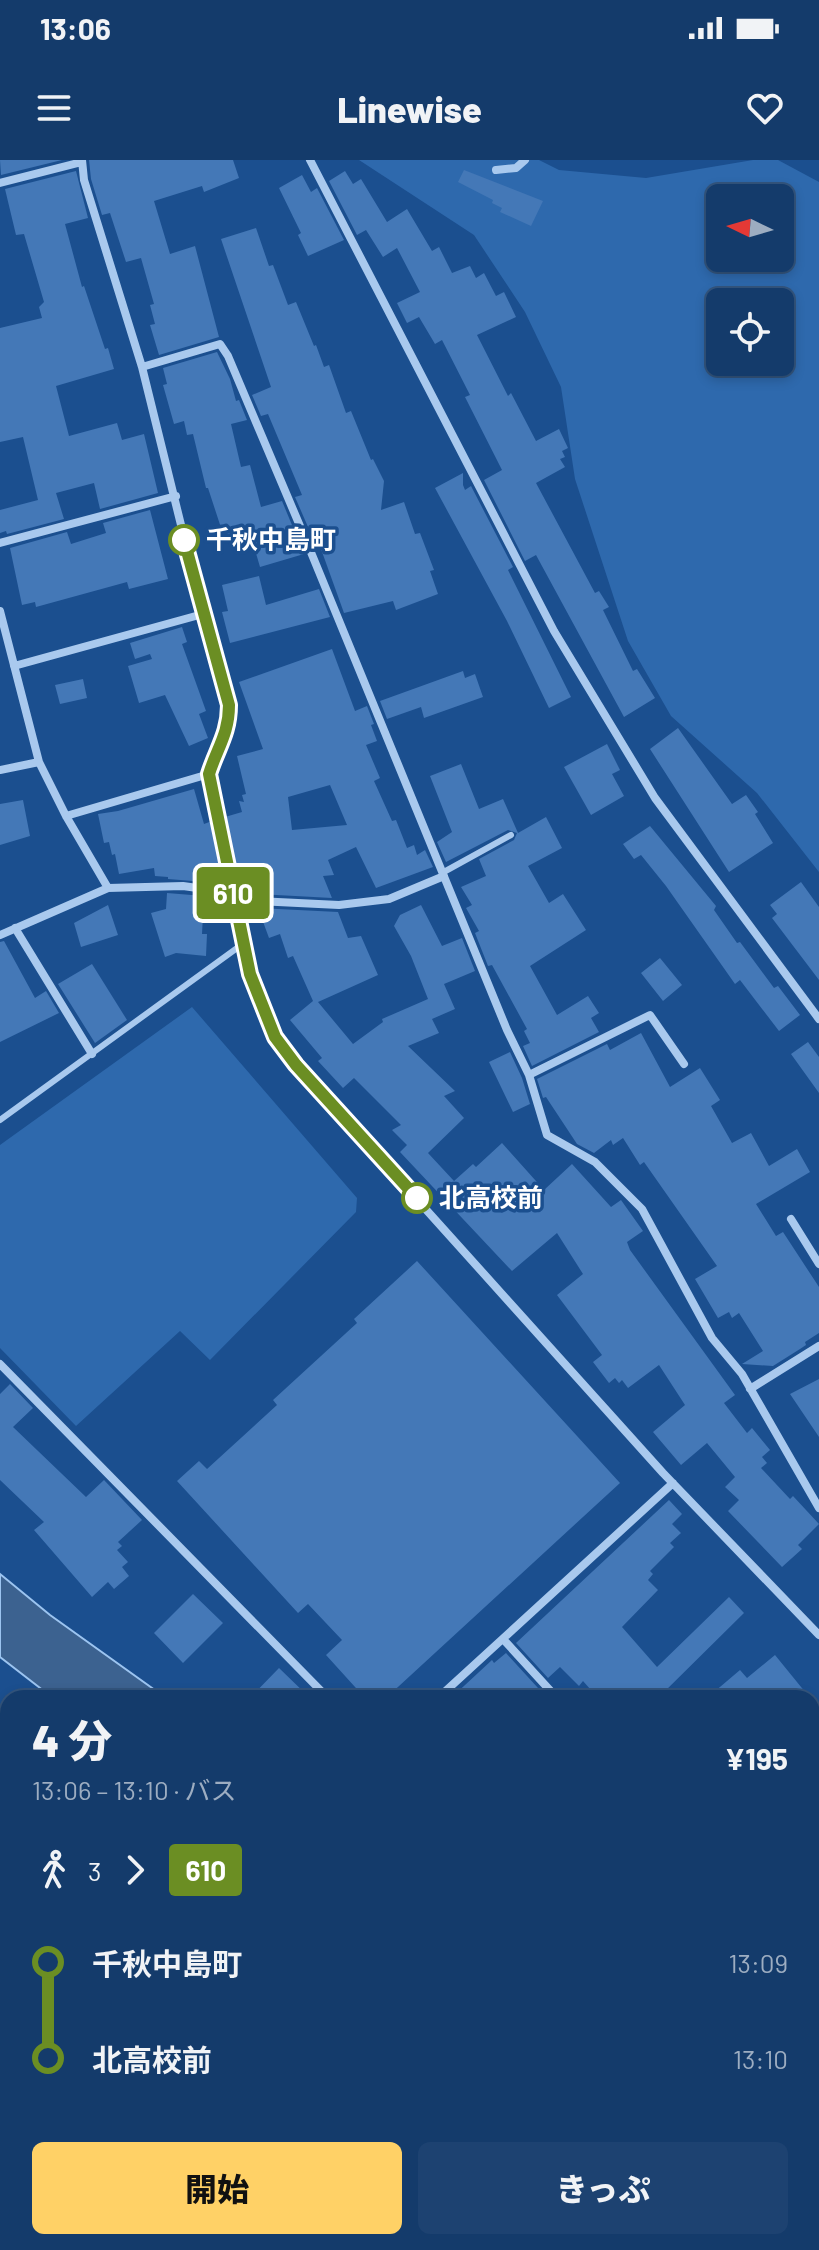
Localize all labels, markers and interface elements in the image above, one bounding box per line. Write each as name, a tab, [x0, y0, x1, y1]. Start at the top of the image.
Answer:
text: 13:06	[40, 10, 111, 46]
icon: menu	[32, 86, 76, 130]
icon: heart	[743, 86, 787, 130]
text: Linewise	[337, 87, 482, 130]
north arrow	[706, 184, 794, 272]
map controls	[706, 184, 794, 376]
button: locate	[706, 288, 794, 376]
place label: 千秋中島町	[206, 523, 336, 554]
marker: 千秋中島町	[169, 525, 199, 555]
line badge: 610	[187, 867, 279, 919]
text: 610	[213, 876, 253, 910]
place label: 北高校前	[439, 1181, 543, 1212]
marker: 北高校前	[402, 1183, 432, 1213]
text: 4 分	[32, 1713, 112, 1766]
text: ¥195	[725, 1740, 788, 1776]
text: 13:06 – 13:10 · バス	[32, 1774, 236, 1805]
icon: walk	[32, 1848, 76, 1892]
icon: forward	[113, 1848, 157, 1892]
text: 610	[185, 1853, 226, 1887]
text: 3	[88, 1855, 101, 1886]
text: 千秋中島町	[92, 1945, 242, 1981]
text: 13:09	[728, 1947, 788, 1978]
text: 北高校前	[92, 2041, 212, 2077]
text: 13:10	[733, 2043, 788, 2074]
button: 開始	[32, 2142, 402, 2234]
button: きっぷ	[418, 2142, 788, 2234]

